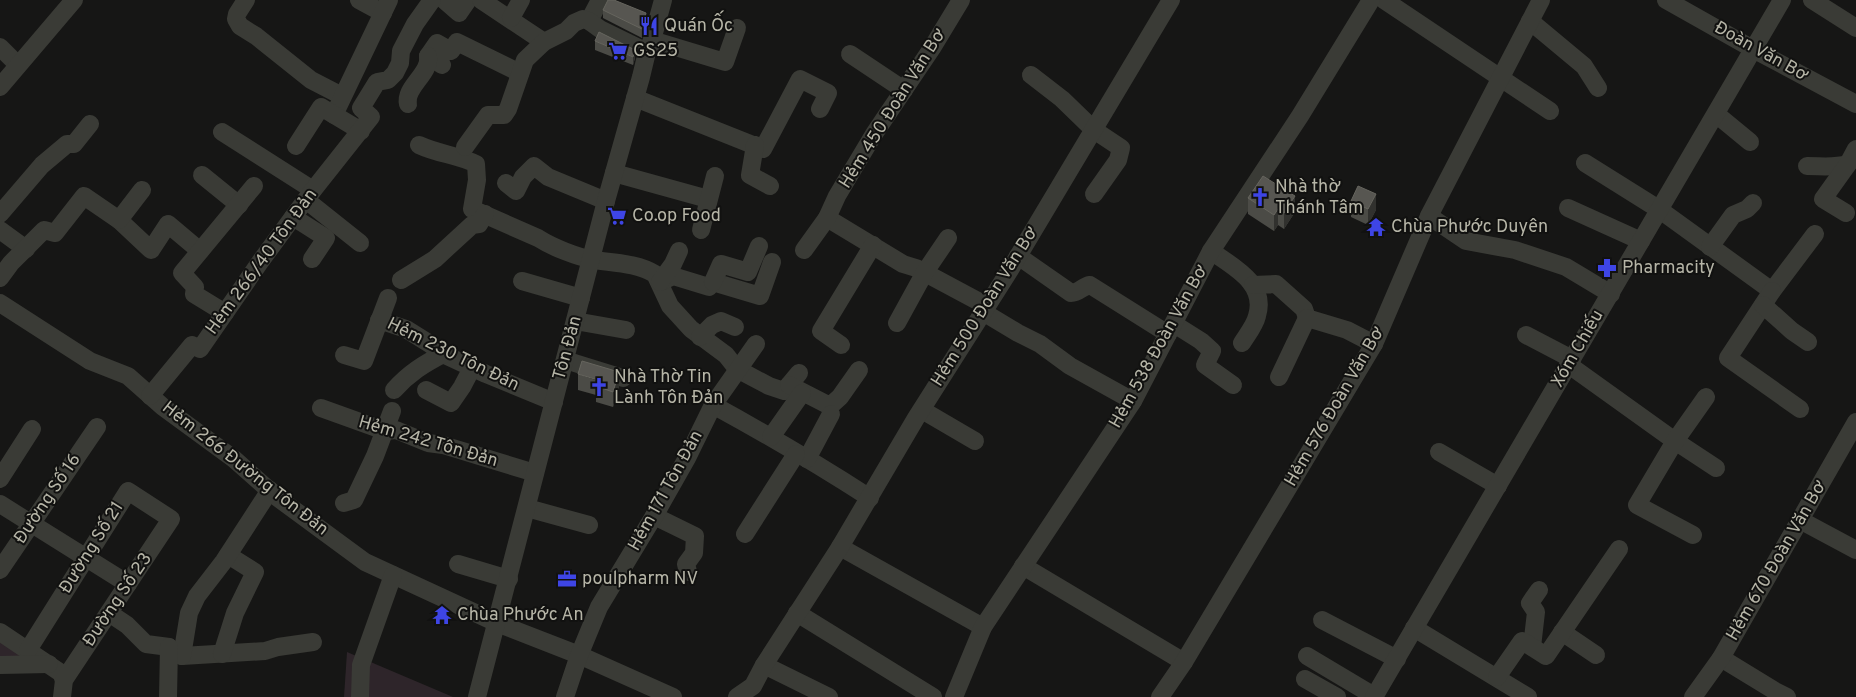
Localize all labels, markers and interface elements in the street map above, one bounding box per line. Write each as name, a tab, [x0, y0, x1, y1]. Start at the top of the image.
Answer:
place label: Quán Ốc	[664, 10, 733, 38]
restaurant icon: Quán Ốc	[638, 15, 660, 37]
street label: Đoàn Văn Bơ	[1710, 17, 1812, 87]
street label: Hẻm 450 Đoàn Văn Bơ	[834, 25, 952, 193]
supermarket icon: GS25	[607, 40, 629, 62]
place label: GS25	[633, 40, 678, 63]
place label: Nhà thờ Thánh Tâm	[1275, 176, 1363, 220]
street label: Hẻm 266/40 Tôn Đản	[201, 184, 323, 340]
church icon: Nhà thờ Thánh Tâm	[1249, 186, 1271, 208]
supermarket icon: Co.op Food	[606, 205, 628, 227]
place label: Co.op Food	[632, 205, 721, 228]
temple icon: Chùa Phước Duyên	[1365, 216, 1387, 238]
place label: Chùa Phước Duyên	[1391, 216, 1548, 239]
street label: Hẻm 500 Đoàn Văn Bơ	[926, 223, 1044, 391]
pharmacy icon: Pharmacity	[1596, 257, 1618, 279]
place label: Pharmacity	[1622, 257, 1715, 280]
street label: Hẻm 538 Đoàn Văn Bơ	[1105, 261, 1213, 433]
street label: Xóm Chiếu	[1546, 306, 1609, 392]
street label: Hẻm 230 Tôn Đản	[383, 313, 523, 397]
street label: Tôn Đản	[548, 313, 588, 383]
street label: Hẻm 576 Đoàn Văn Bơ	[1280, 323, 1390, 491]
place label: Nhà Thờ Tin Lành Tôn Đản	[614, 366, 723, 410]
church icon: Nhà Thờ Tin Lành Tôn Đản	[588, 376, 610, 398]
street label: Hẻm 266 Đường Tôn Đản	[157, 397, 333, 541]
street label: Hẻm 242 Tôn Đản	[355, 411, 501, 473]
street label: Hẻm 171 Tôn Đản	[623, 427, 709, 555]
street label: Đường Số 16	[9, 449, 87, 549]
street label: Hẻm 670 Đoàn Văn Bơ	[1722, 477, 1832, 645]
street label: Đường Số 21	[54, 497, 129, 598]
street label: Đường Số 23	[77, 548, 158, 651]
office icon: poulpharm NV	[556, 568, 578, 590]
place label: poulpharm NV	[582, 568, 698, 591]
temple icon: Chùa Phước An	[431, 604, 453, 626]
place label: Chùa Phước An	[457, 604, 584, 627]

